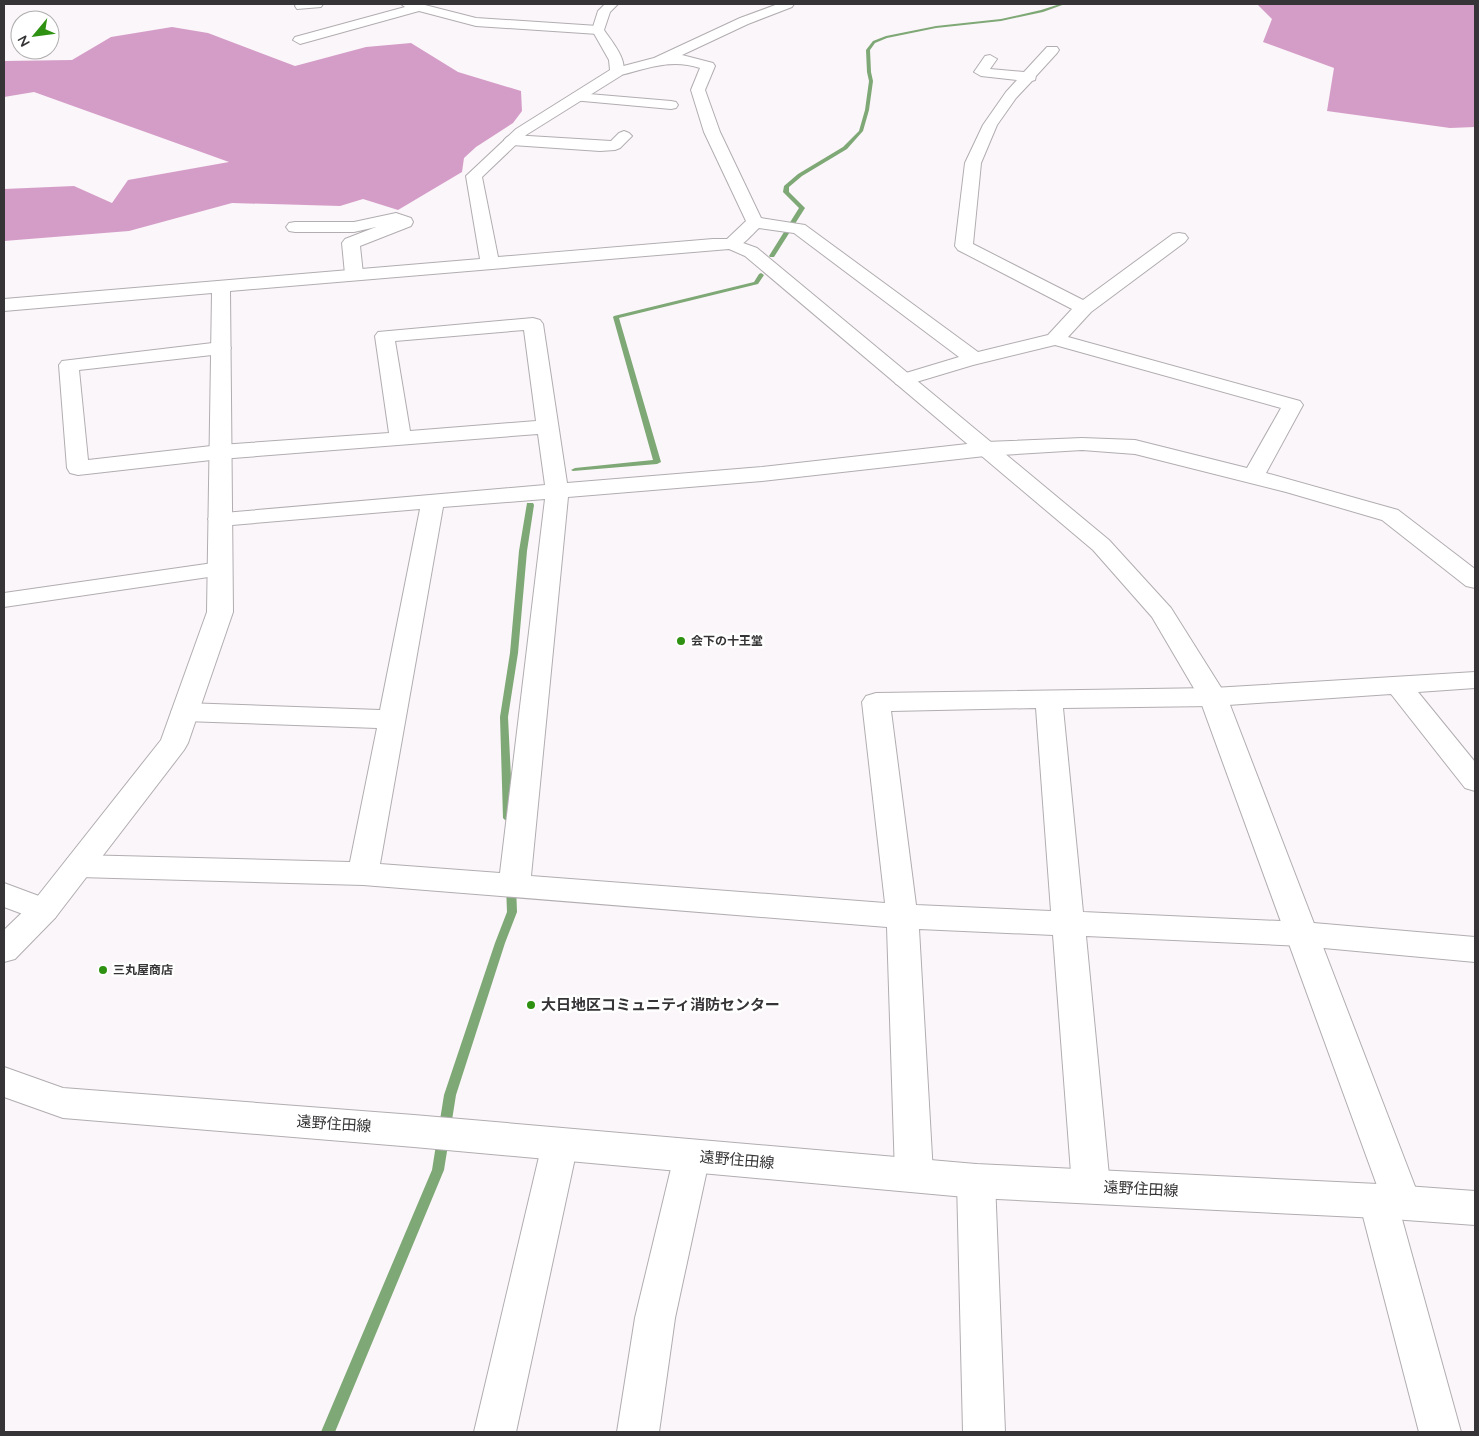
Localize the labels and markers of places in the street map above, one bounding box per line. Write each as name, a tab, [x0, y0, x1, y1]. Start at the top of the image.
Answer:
place label: 会下の十王堂	[691, 633, 763, 648]
marker: 会下の十王堂	[675, 635, 687, 647]
place label: 三丸屋商店	[113, 962, 173, 977]
marker: 三丸屋商店	[97, 964, 109, 976]
place label: 大日地区コミュニティ消防センター	[541, 995, 780, 1014]
marker: 大日地区コミュニティ消防センター	[525, 999, 537, 1011]

